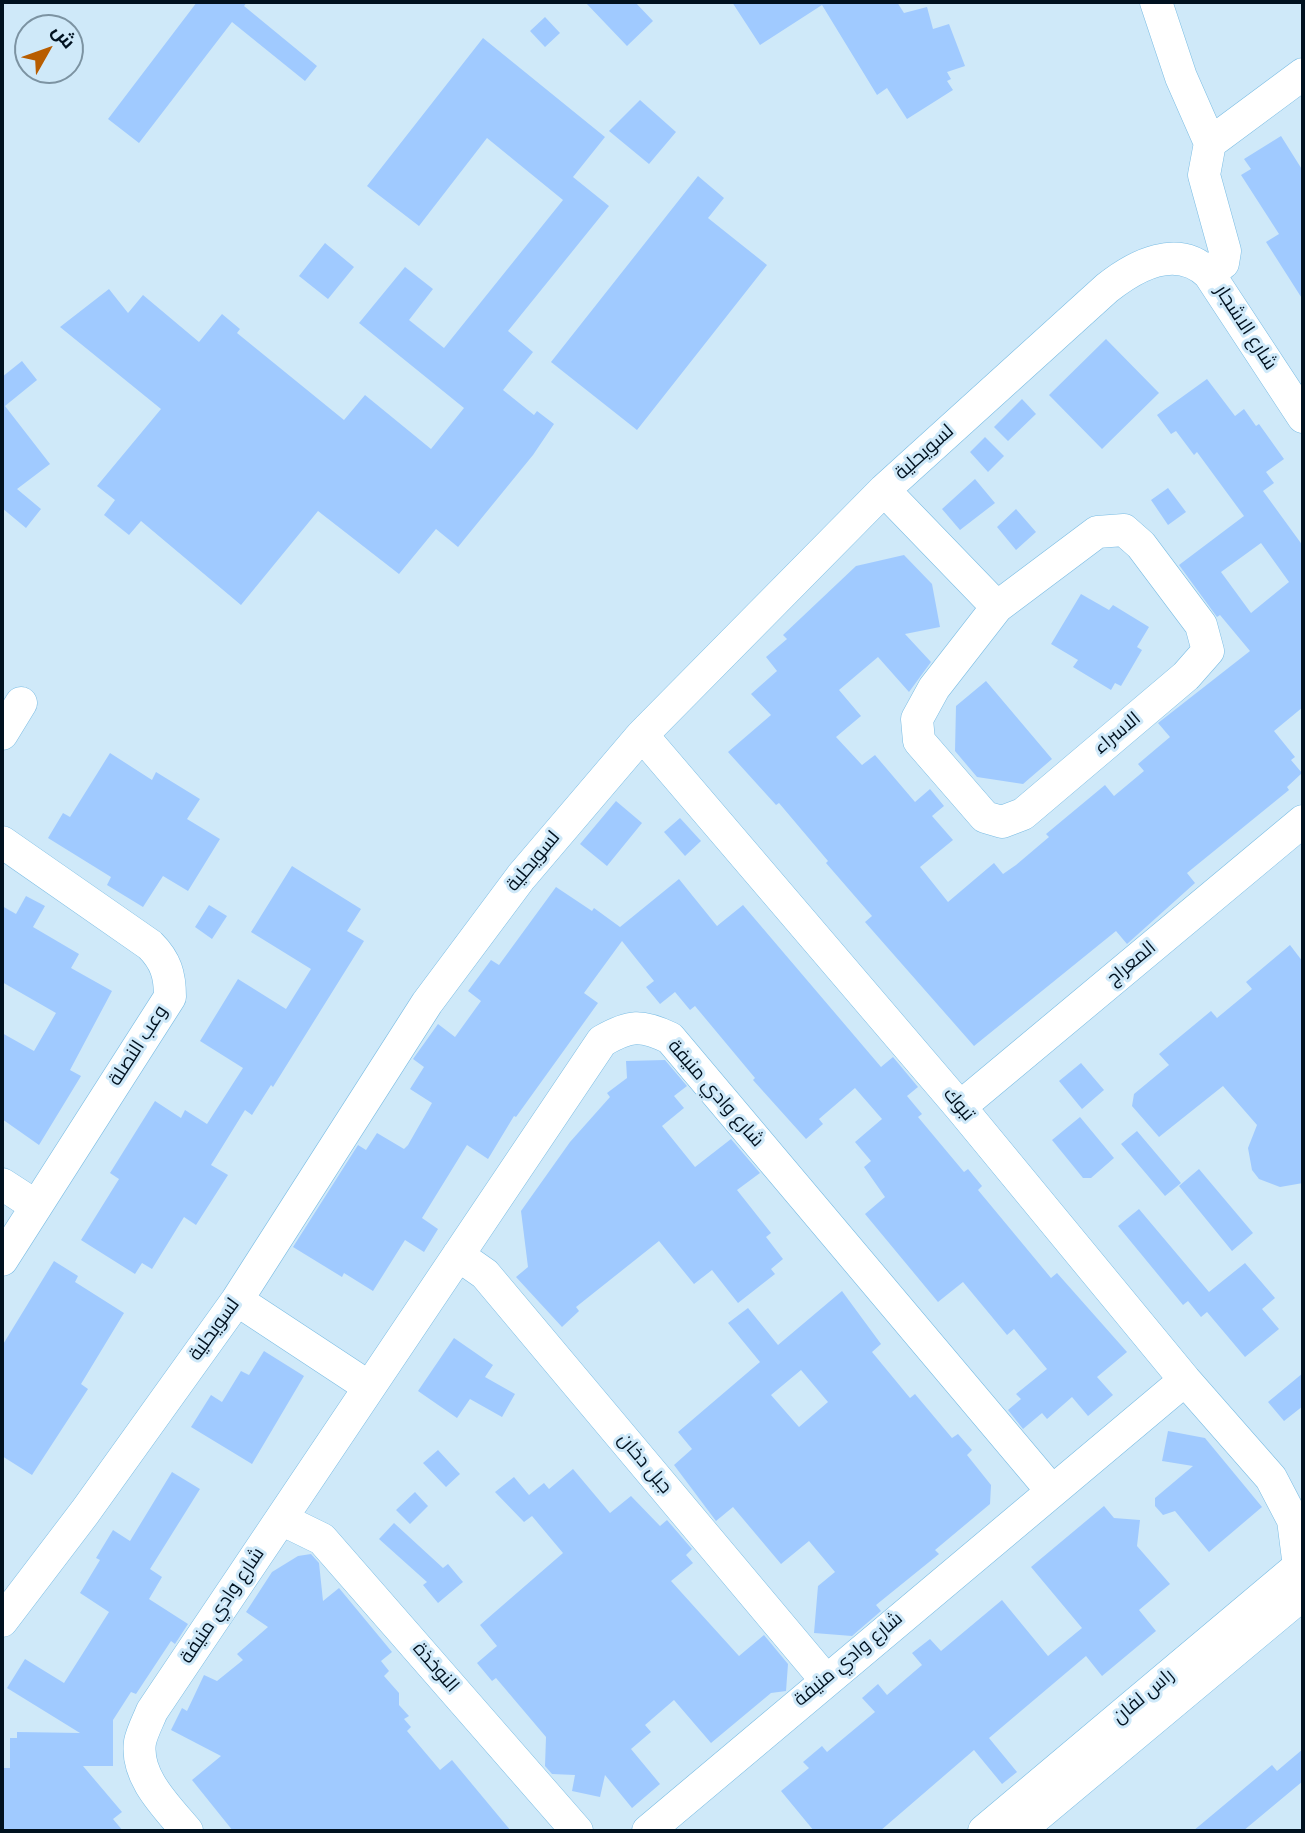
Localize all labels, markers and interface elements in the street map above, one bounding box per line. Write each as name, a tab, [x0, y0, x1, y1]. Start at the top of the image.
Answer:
north arrow	[14, 14, 84, 84]
text: ش	[46, 19, 81, 54]
street label: شارع الاشجار	[1209, 281, 1281, 375]
street label: لسويحلية	[891, 421, 959, 485]
street label: الاسراء	[1090, 708, 1146, 760]
street label: لسويحلية	[502, 827, 566, 897]
street label: المعراج	[1103, 937, 1161, 991]
street label: وعب النصلة	[105, 1002, 173, 1090]
street label: شارع وادي منيفة	[662, 1036, 768, 1152]
street label: تبوك	[938, 1084, 978, 1126]
street label: لسويحلية	[185, 1294, 245, 1366]
street label: جبل دخان	[612, 1429, 676, 1499]
street label: شارع وادي منيفة	[176, 1544, 270, 1668]
street label: شارع وادي منيفة	[790, 1608, 908, 1712]
street label: النوخذة	[407, 1638, 463, 1698]
street label: راس لفان	[1108, 1665, 1180, 1729]

